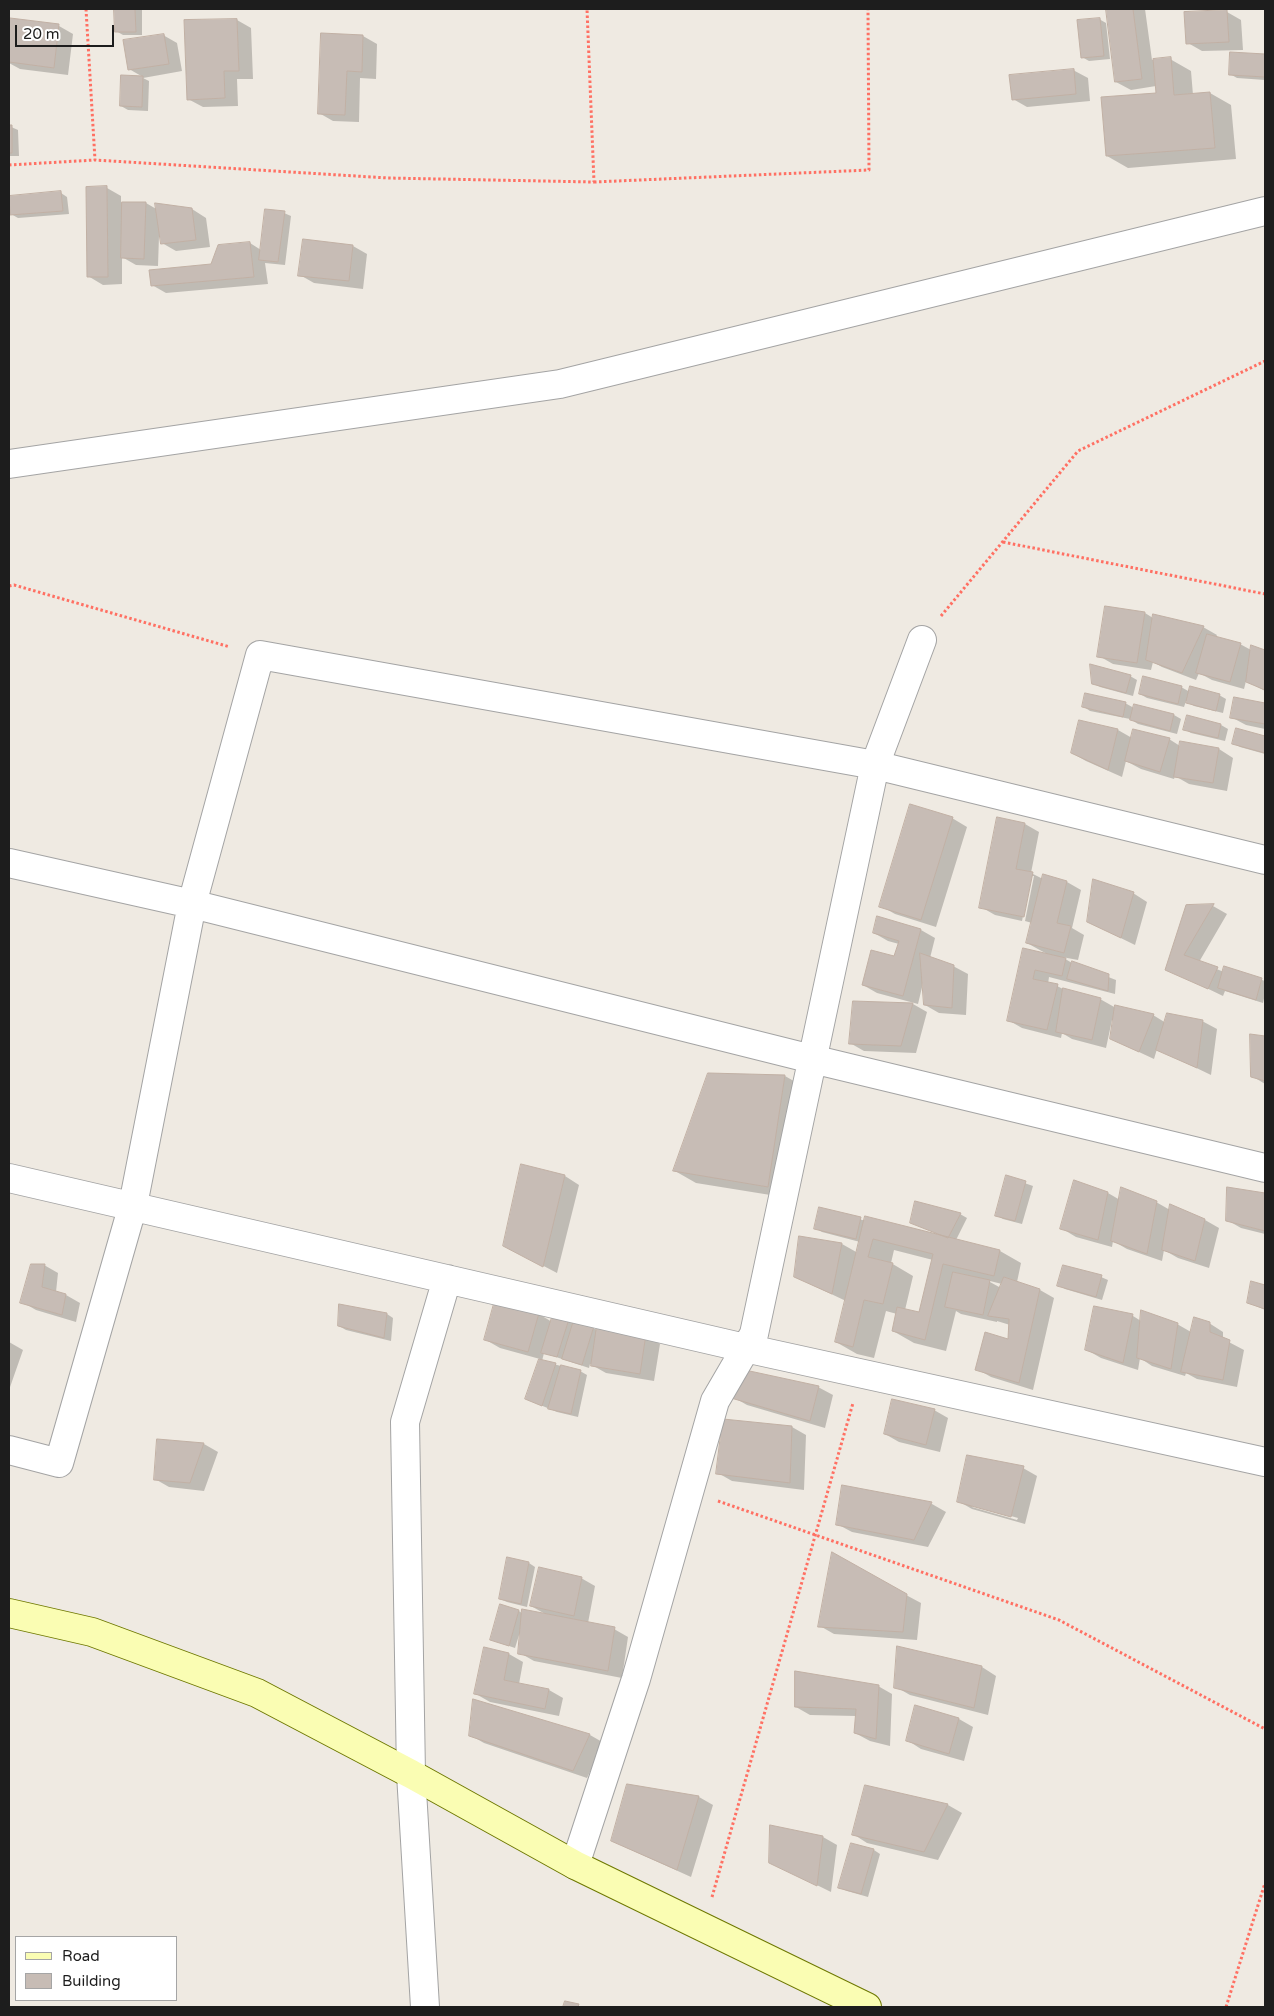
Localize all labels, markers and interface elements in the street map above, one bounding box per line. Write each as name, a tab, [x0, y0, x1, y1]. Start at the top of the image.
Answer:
scale bar	[18, 15, 116, 47]
text: 20 m	[23, 25, 60, 43]
legend	[15, 1936, 178, 2001]
text: Road	[62, 1947, 100, 1965]
text: Building	[62, 1972, 121, 1990]

